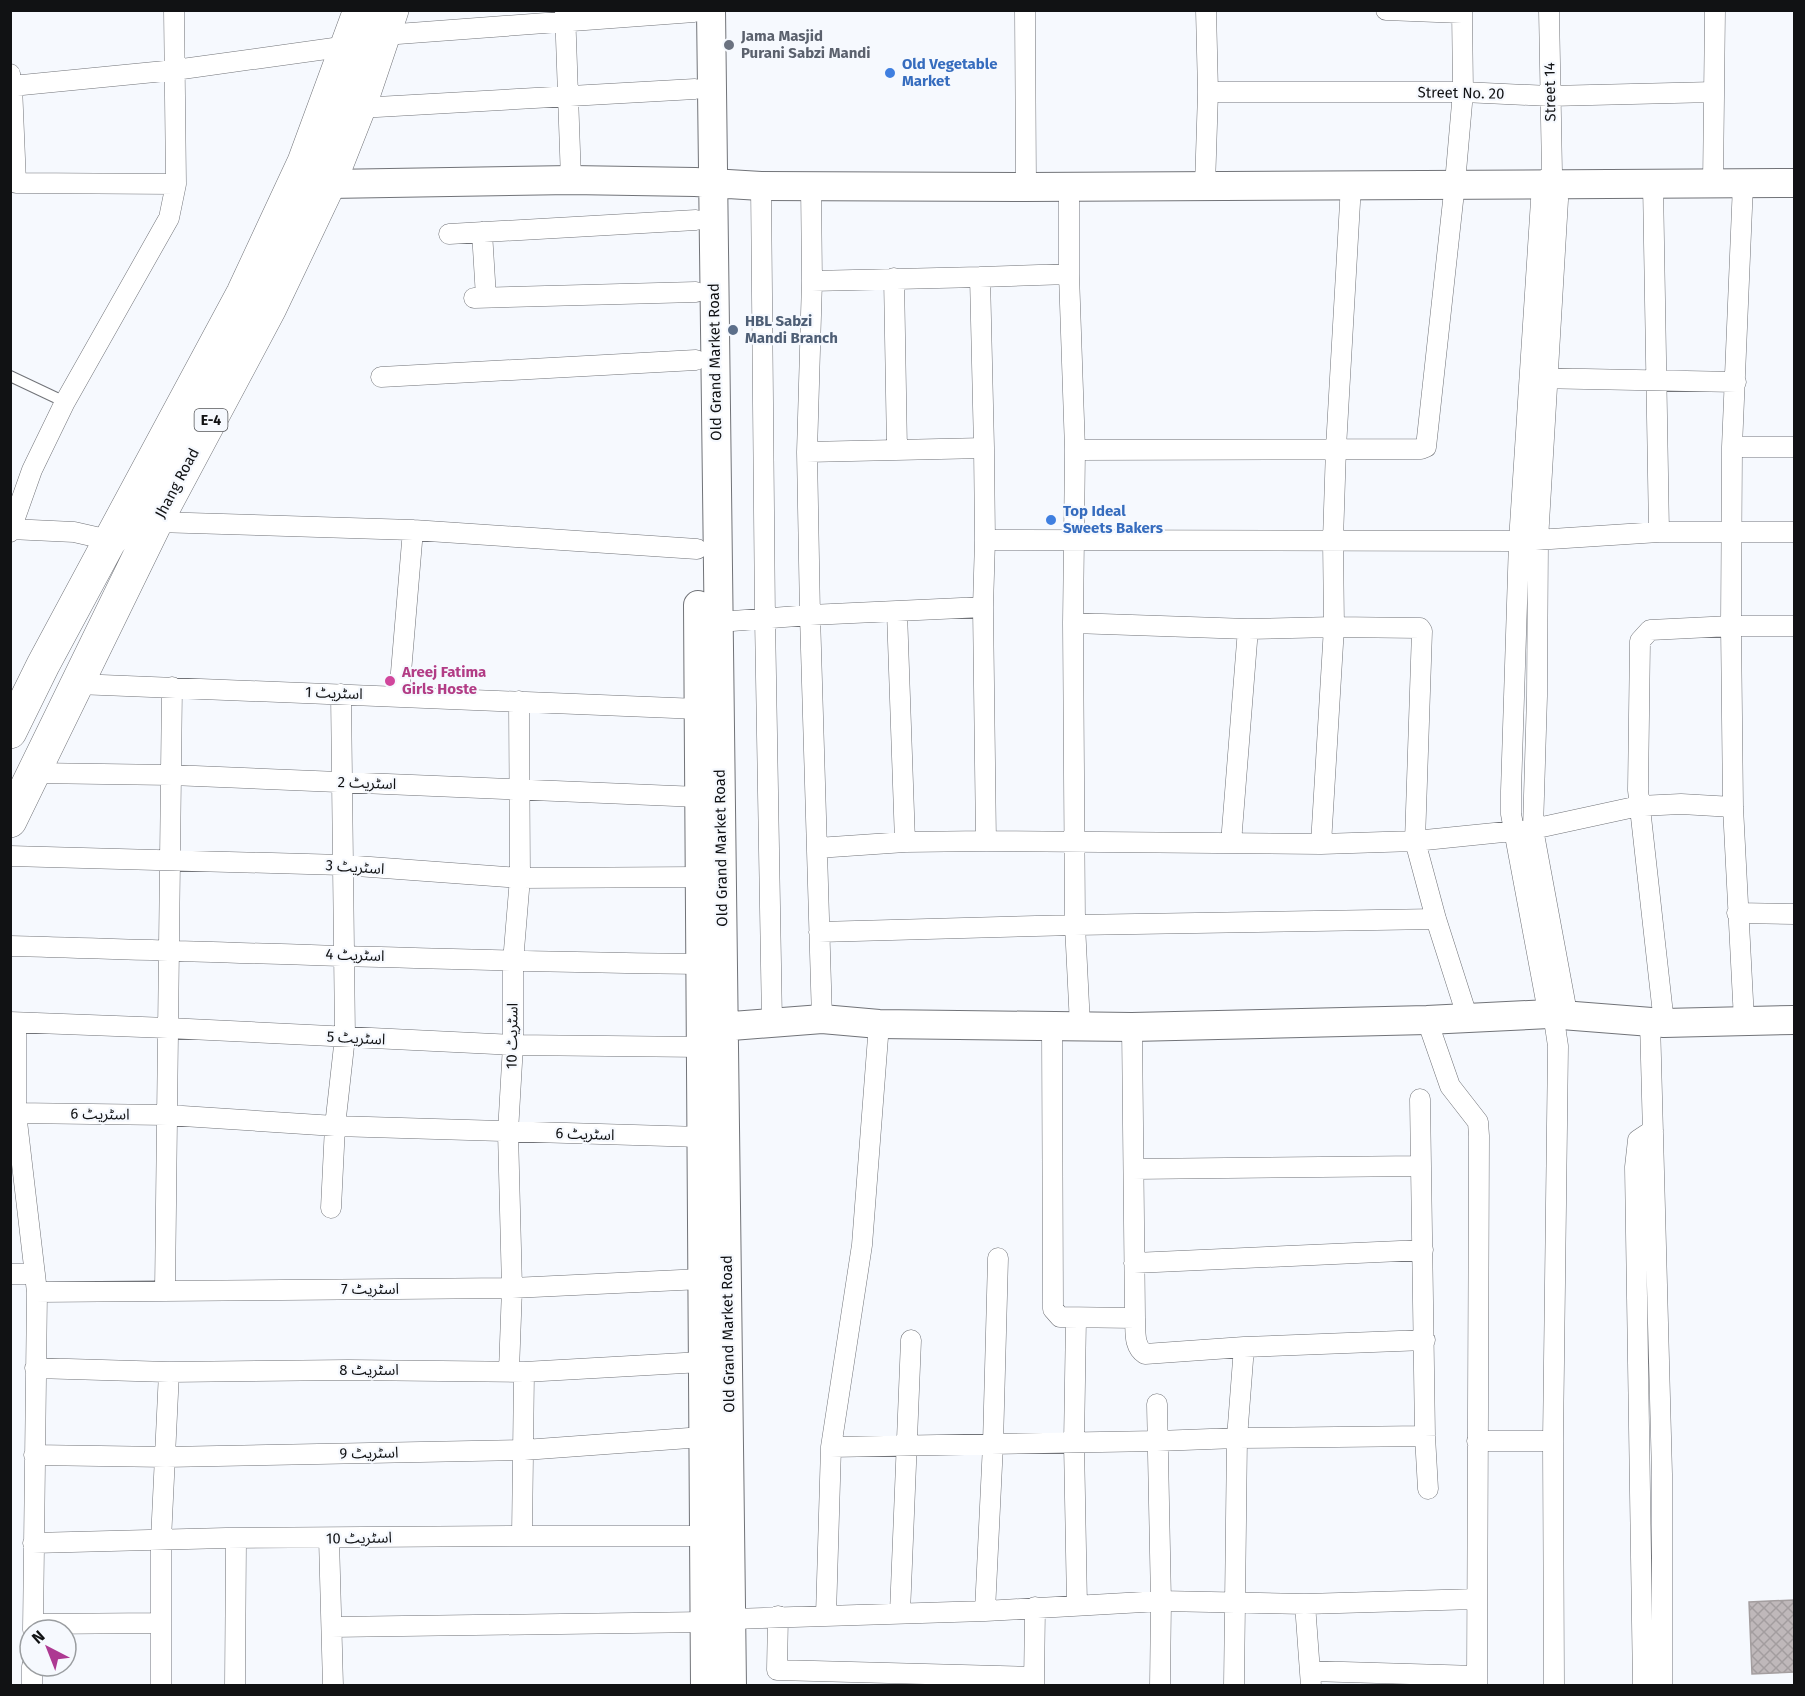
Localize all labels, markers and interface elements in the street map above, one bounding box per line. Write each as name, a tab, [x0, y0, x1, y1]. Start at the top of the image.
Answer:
place label: Jama Masjid Purani Sabzi Mandi	[740, 27, 871, 62]
marker: Jama Masjid Purani Sabzi Mandi	[722, 38, 736, 52]
place label: Old Vegetable Market	[902, 55, 997, 90]
street label: Street 14	[1540, 62, 1560, 122]
marker: Old Vegetable Market	[883, 66, 897, 80]
street label: Street No. 20	[1417, 83, 1505, 103]
street label: Old Grand Market Road	[705, 283, 725, 441]
place label: HBL Sabzi Mandi Branch	[745, 312, 838, 347]
marker: HBL Sabzi Mandi Branch	[726, 323, 740, 337]
road number: E-4	[194, 409, 228, 431]
street label: Jhang Road	[151, 445, 203, 521]
place label: Top Ideal Sweets Bakers	[1063, 502, 1163, 537]
marker: Top Ideal Sweets Bakers	[1044, 513, 1058, 527]
place label: Areej Fatima Girls Hoste	[401, 663, 486, 698]
marker: Areej Fatima Girls Hoste	[383, 674, 397, 688]
street label: اسٹریٹ 1	[305, 683, 363, 703]
street label: Old Grand Market Road	[711, 769, 731, 927]
street label: اسٹریٹ 2	[337, 773, 397, 793]
street label: اسٹریٹ 3	[325, 856, 385, 878]
street label: اسٹریٹ 4	[325, 945, 385, 965]
street label: اسٹریٹ 10	[502, 1003, 522, 1069]
street label: اسٹریٹ 5	[326, 1027, 386, 1049]
street label: اسٹریٹ 6	[70, 1104, 130, 1124]
street label: اسٹریٹ 6	[555, 1124, 615, 1144]
street label: Old Grand Market Road	[718, 1255, 738, 1413]
street label: اسٹریٹ 7	[341, 1280, 399, 1298]
street label: اسٹریٹ 8	[339, 1361, 399, 1379]
street label: اسٹریٹ 9	[339, 1443, 399, 1463]
street label: اسٹریٹ 10	[326, 1528, 392, 1548]
north arrow	[18, 1618, 78, 1678]
text: N	[28, 1627, 49, 1648]

